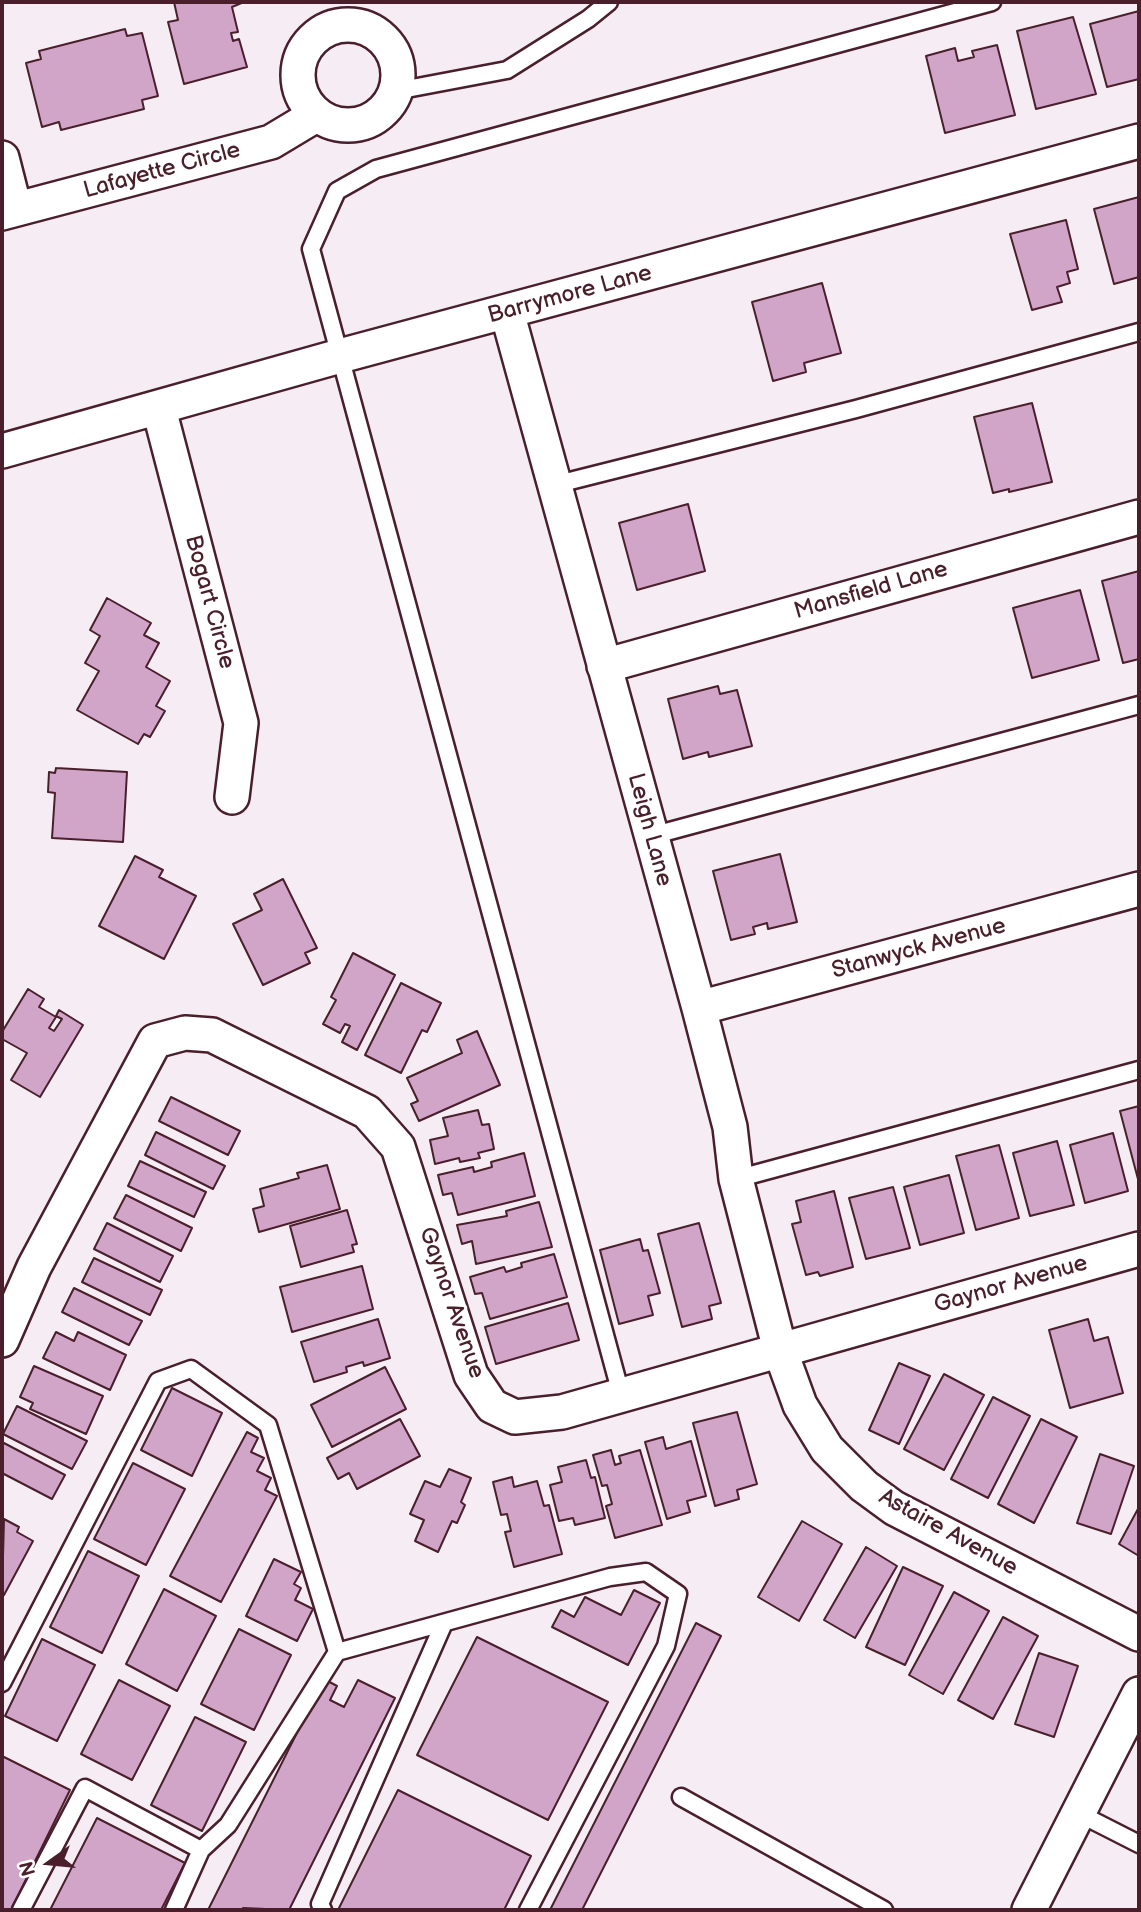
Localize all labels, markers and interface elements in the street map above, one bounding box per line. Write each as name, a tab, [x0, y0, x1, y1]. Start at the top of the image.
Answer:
street label: Lafayette Circle	[81, 137, 243, 205]
street label: Barrymore Lane	[485, 260, 655, 330]
street label: Bogart Circle	[178, 532, 240, 672]
street label: Mansfield Lane	[791, 556, 951, 626]
street label: Leigh Lane	[621, 770, 677, 890]
street label: Stanwyck Avenue	[829, 913, 1009, 985]
street label: Gaynor Avenue	[412, 1224, 490, 1382]
street label: Gaynor Avenue	[931, 1250, 1091, 1320]
street label: Astaire Avenue	[874, 1484, 1022, 1582]
north arrow	[14, 1828, 84, 1898]
text: N	[15, 1859, 41, 1878]

